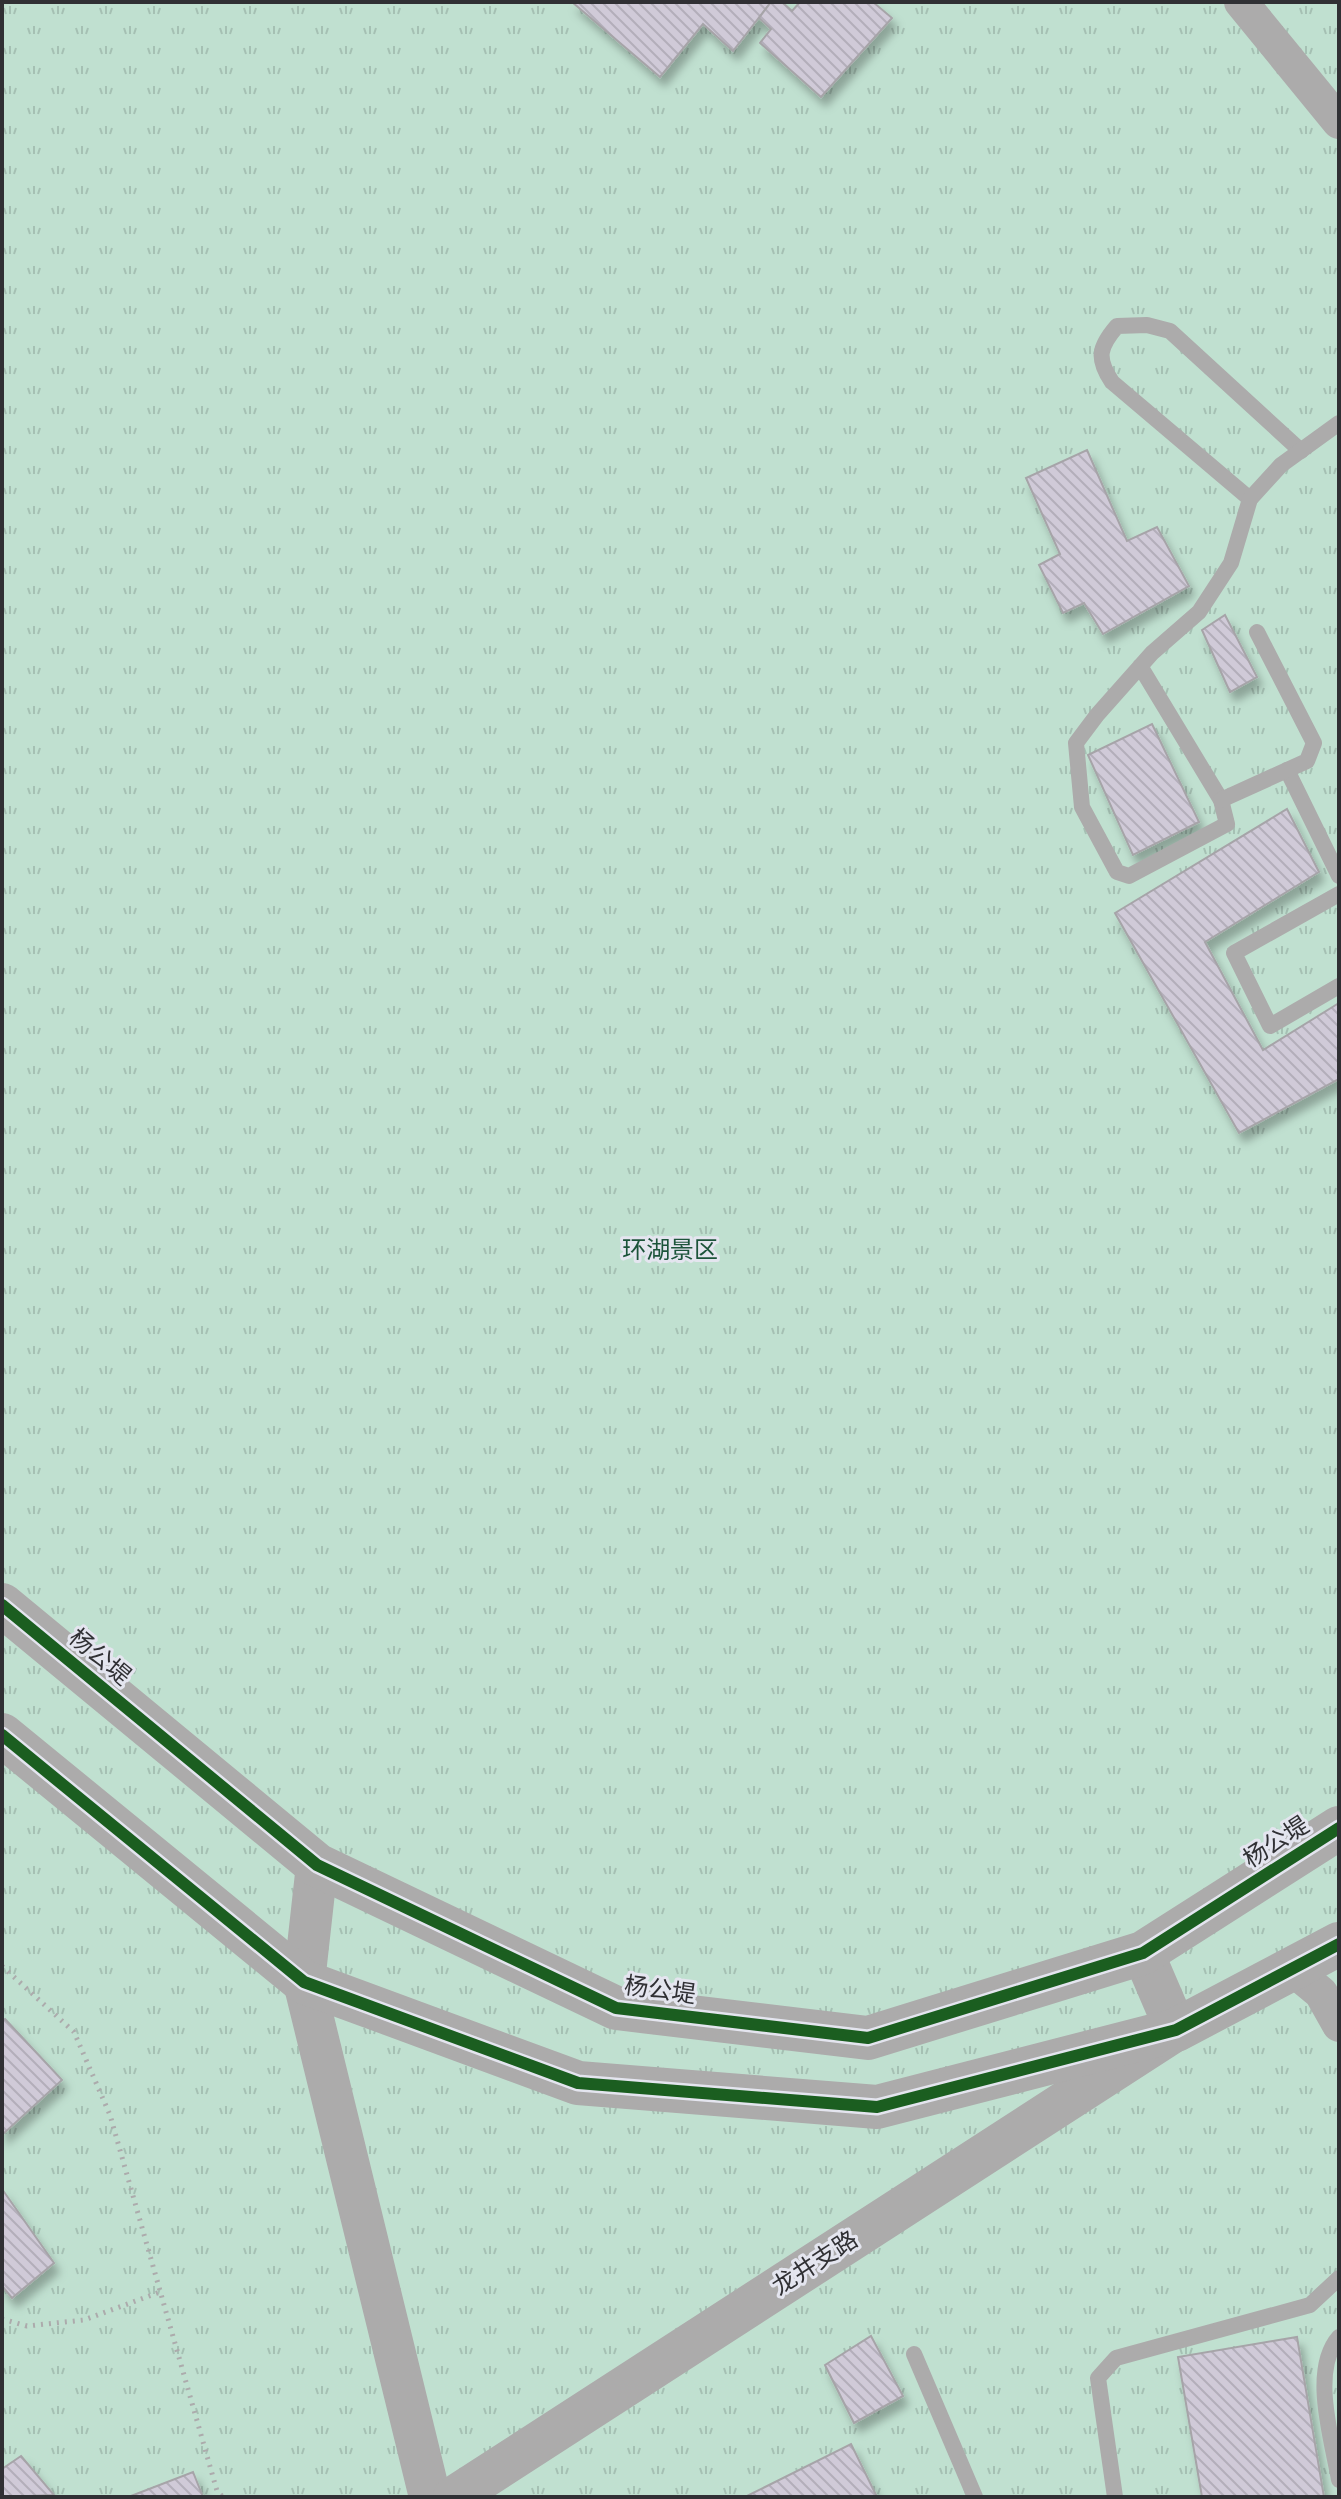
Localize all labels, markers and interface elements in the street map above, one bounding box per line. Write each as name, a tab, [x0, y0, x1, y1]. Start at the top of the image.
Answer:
park label: 环湖景区	[622, 1234, 718, 1266]
street label: 杨公堤	[62, 1622, 138, 1692]
street label: 杨公堤	[1237, 1809, 1315, 1875]
street label: 杨公堤	[622, 1969, 698, 2011]
street label: 龙井支路	[766, 2223, 864, 2303]

